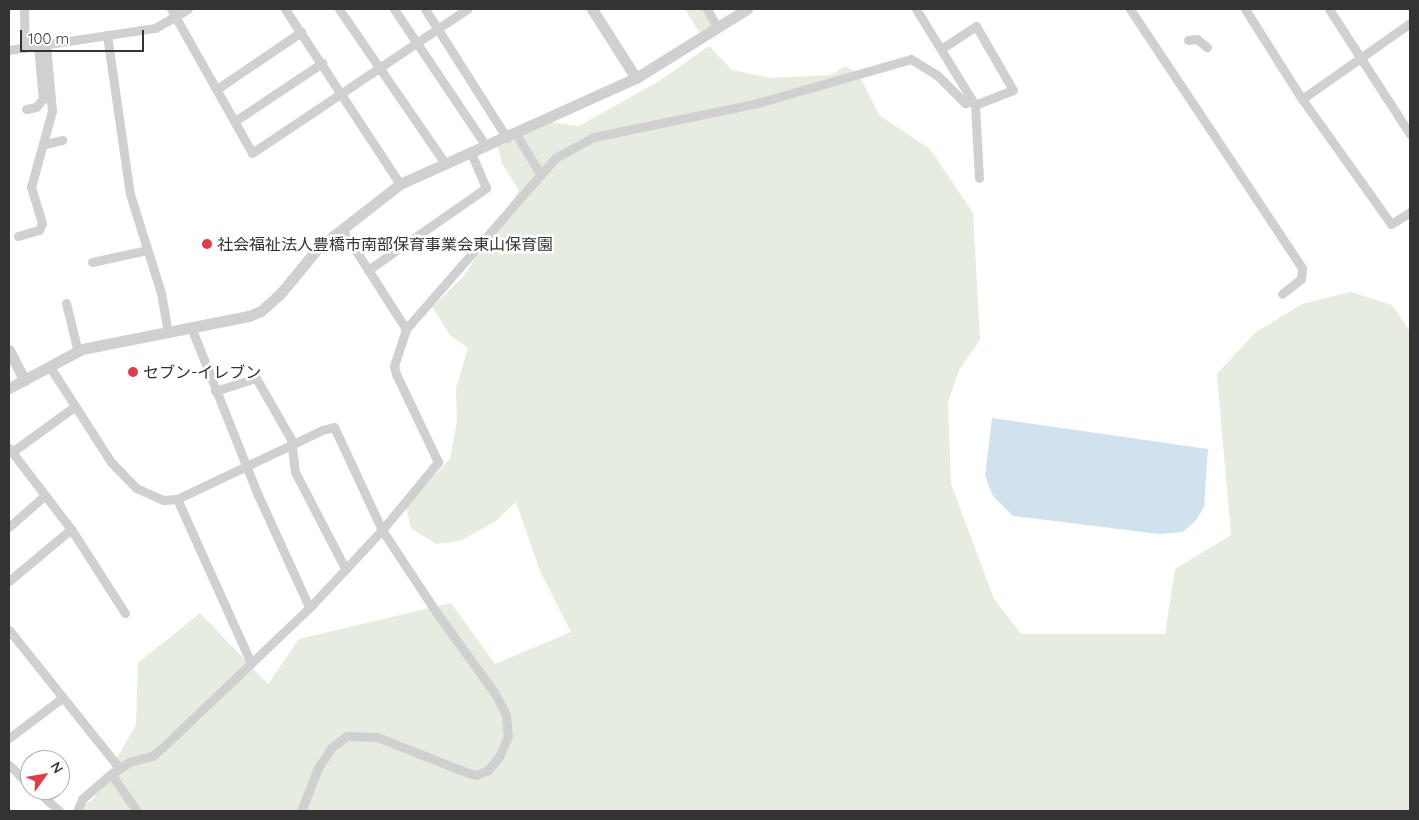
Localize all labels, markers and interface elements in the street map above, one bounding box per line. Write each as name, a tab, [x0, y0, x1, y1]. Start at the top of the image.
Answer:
scale bar	[22, 20, 146, 52]
text: 100 m	[28, 29, 69, 48]
place label: 社会福祉法人豊橋市南部保育事業会東山保育園	[217, 234, 553, 254]
marker: 社会福祉法人豊橋市南部保育事業会東山保育園	[201, 238, 213, 250]
place label: セブン-イレブン	[143, 362, 261, 382]
marker: セブン-イレブン	[127, 366, 139, 378]
north arrow	[20, 750, 70, 800]
text: N	[47, 758, 67, 777]

